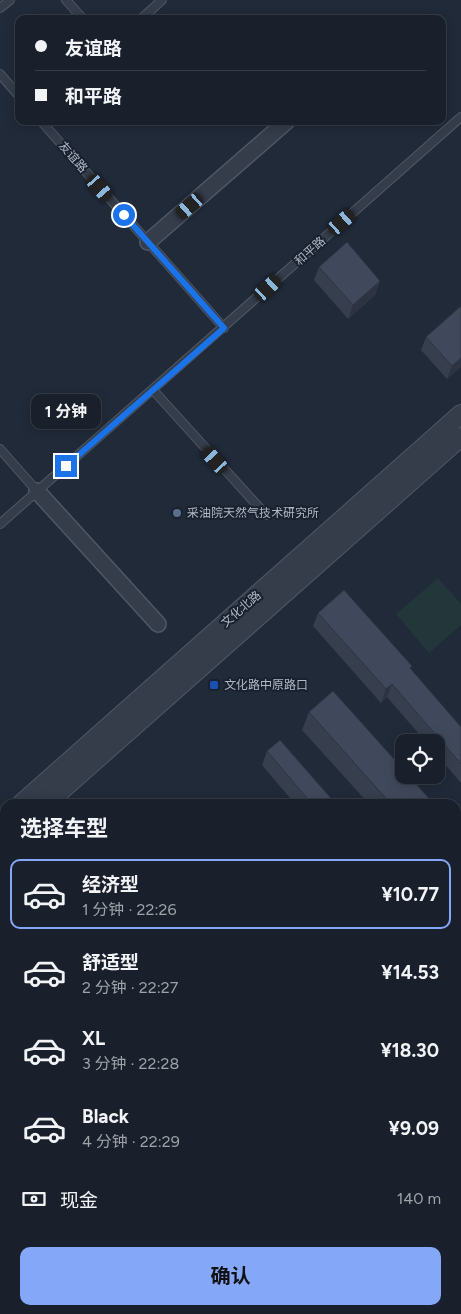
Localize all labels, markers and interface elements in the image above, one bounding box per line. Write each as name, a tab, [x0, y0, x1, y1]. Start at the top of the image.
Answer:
text: 友谊路	[65, 37, 122, 60]
text: 和平路	[65, 85, 122, 108]
street label: 友谊路	[56, 139, 90, 175]
car	[84, 172, 115, 204]
car	[173, 190, 206, 222]
route start	[113, 204, 135, 226]
car	[325, 206, 358, 238]
street label: 和平路	[292, 234, 328, 268]
car	[251, 272, 284, 304]
callout: 1 分钟	[31, 394, 101, 428]
text: 1 分钟	[45, 402, 87, 421]
car	[199, 444, 230, 476]
route end	[55, 455, 77, 477]
place label: 采油院天然气技术研究所	[187, 506, 319, 520]
marker: 采油院天然气技术研究所	[171, 507, 183, 519]
street label: 文化北路	[218, 588, 264, 630]
place label: 文化路中原路口	[224, 678, 308, 692]
marker: 文化路中原路口	[208, 679, 220, 691]
map controls	[395, 734, 445, 784]
button: locate	[395, 734, 445, 784]
text: 选择车型	[20, 815, 108, 842]
icon: car	[22, 872, 67, 917]
text: 经济型	[82, 873, 139, 896]
text: ¥10.77	[382, 883, 439, 906]
text: 1 分钟 · 22:26	[82, 900, 176, 919]
icon: car	[22, 950, 67, 995]
text: 舒适型	[82, 951, 139, 974]
text: ¥14.53	[381, 961, 439, 984]
text: 2 分钟 · 22:27	[82, 978, 178, 997]
text: XL	[82, 1027, 105, 1050]
icon: car	[22, 1028, 67, 1073]
text: ¥18.30	[380, 1039, 439, 1062]
text: 3 分钟 · 22:28	[82, 1054, 179, 1073]
text: Black	[82, 1105, 129, 1128]
icon: car	[22, 1106, 67, 1151]
text: ¥9.09	[389, 1117, 439, 1140]
text: 4 分钟 · 22:29	[82, 1132, 180, 1151]
icon: cash	[20, 1185, 48, 1213]
text: 现金	[60, 1189, 98, 1212]
text: 140 m	[397, 1189, 441, 1208]
button: 确认	[20, 1247, 441, 1305]

